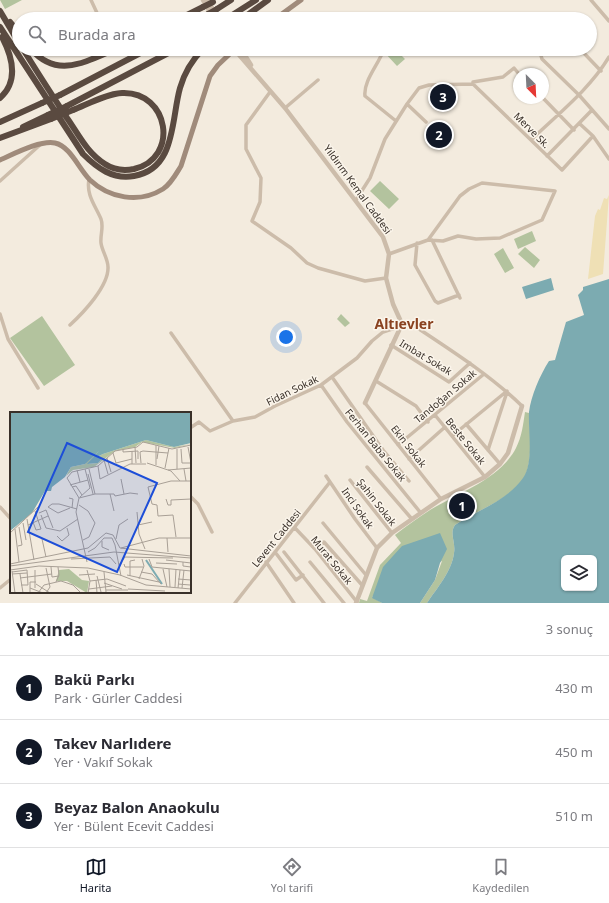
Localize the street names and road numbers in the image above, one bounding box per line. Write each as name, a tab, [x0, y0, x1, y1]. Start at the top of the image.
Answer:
street label: Merve Sk.	[511, 109, 553, 151]
street label: Yıldırım Kemal Caddesi	[321, 141, 395, 237]
street label: Imbat Sokak	[397, 336, 455, 378]
street label: Tandoğan Sokak	[411, 365, 480, 426]
street label: Fidan Sokak	[264, 371, 321, 409]
street label: Ferhan Baba Sokak	[342, 406, 410, 485]
street label: Beste Sokak	[443, 415, 490, 468]
street label: Ekin Sokak	[388, 422, 430, 471]
street label: Şahin Sokak	[354, 475, 400, 529]
street label: Inci Sokak	[339, 485, 378, 532]
street label: Levent Caddesi	[248, 506, 304, 570]
street label: Murat Sokak	[308, 533, 356, 588]

